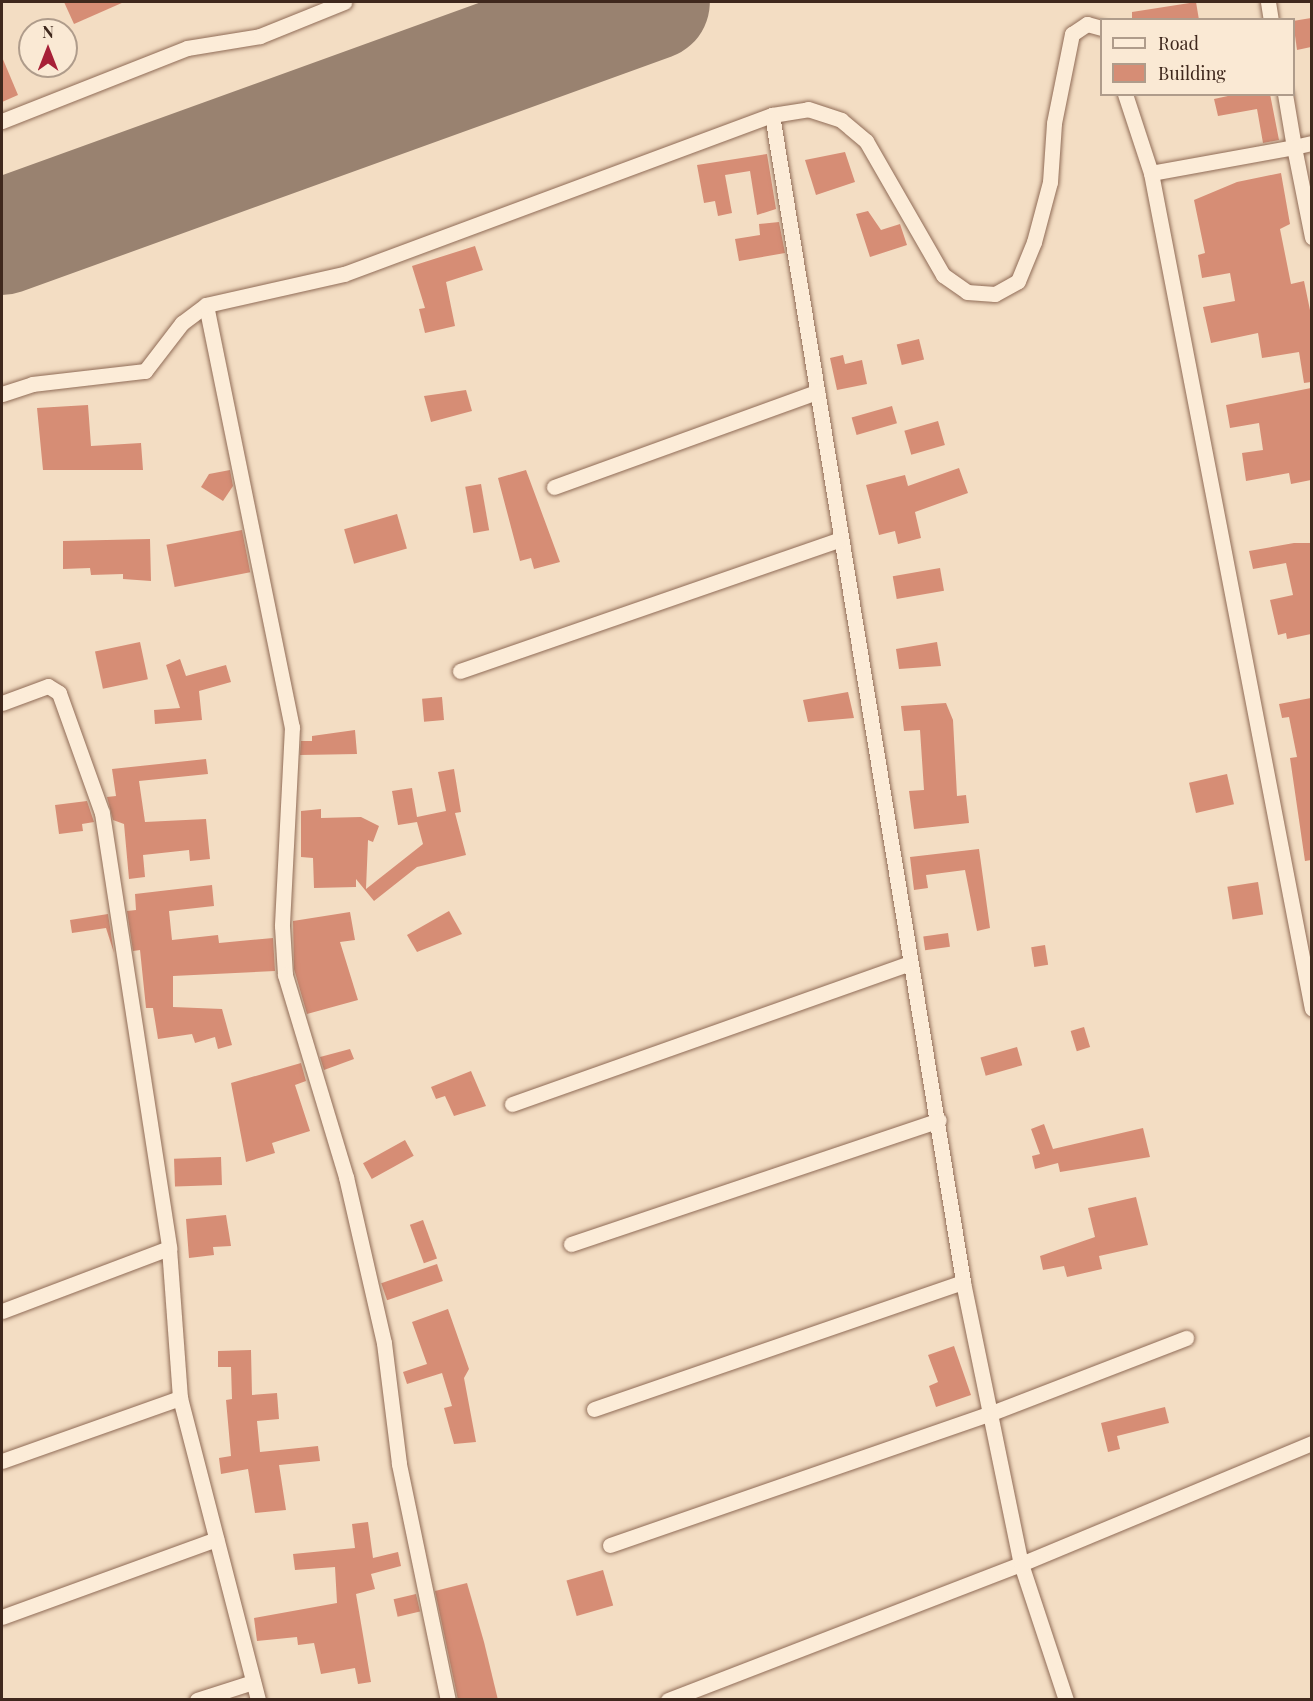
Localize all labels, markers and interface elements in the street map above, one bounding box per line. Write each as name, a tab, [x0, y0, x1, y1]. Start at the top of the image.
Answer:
north arrow	[18, 18, 78, 78]
legend	[1100, 18, 1295, 96]
text: N	[42, 21, 54, 42]
text: Road	[1158, 31, 1199, 55]
text: Building	[1158, 61, 1226, 85]

